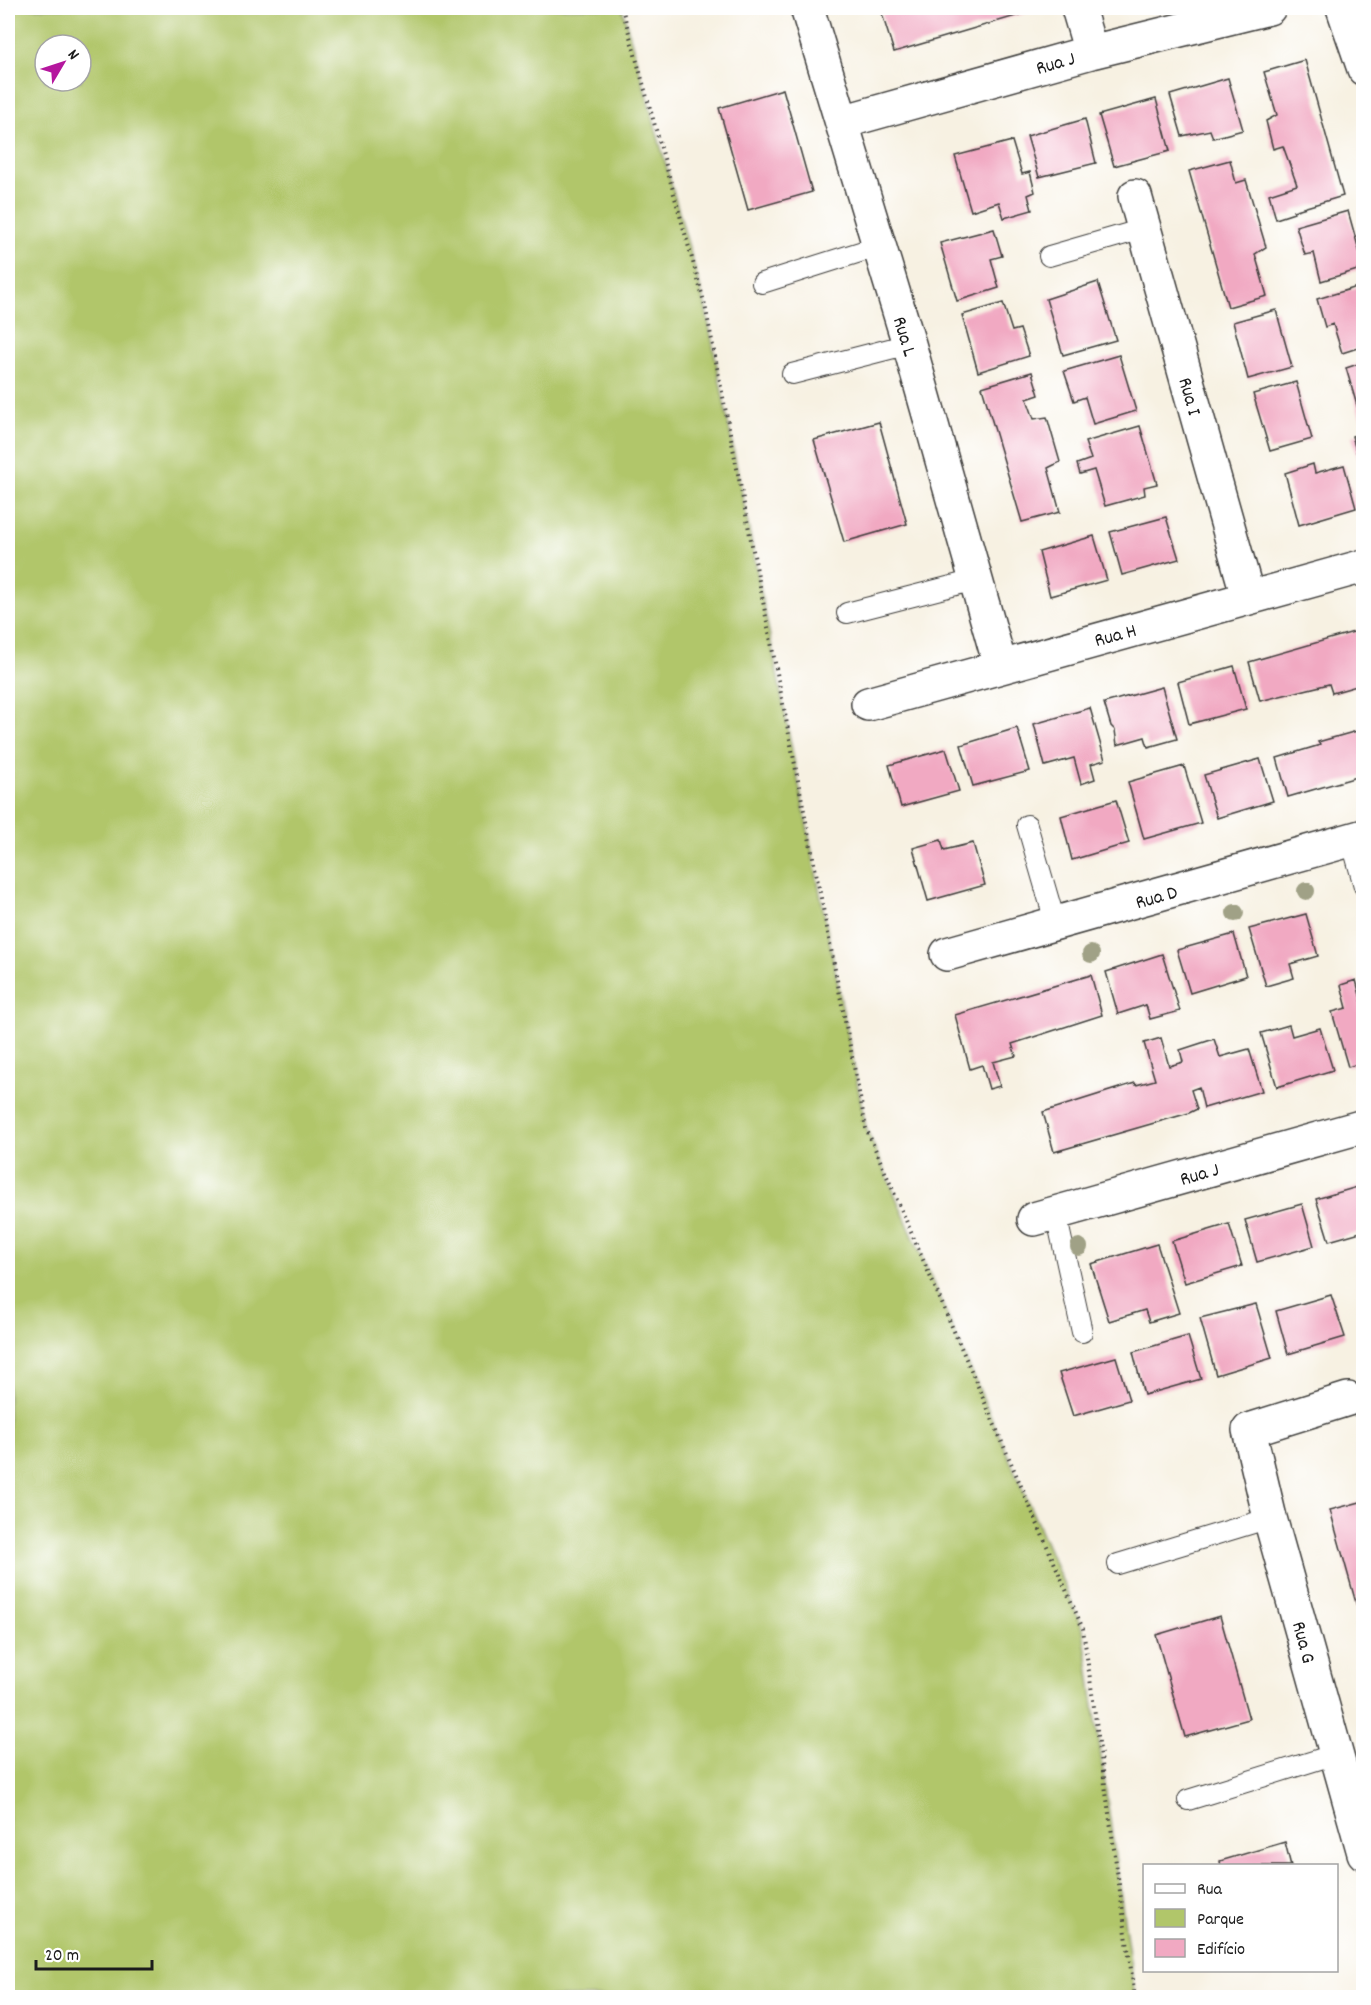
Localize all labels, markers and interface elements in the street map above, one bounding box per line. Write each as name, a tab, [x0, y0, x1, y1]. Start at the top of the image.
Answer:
north arrow	[33, 33, 93, 93]
text: N	[61, 45, 84, 66]
street label: Rua J	[1033, 46, 1079, 84]
street label: Rua L	[884, 313, 922, 360]
street label: Rua I	[1169, 374, 1207, 419]
street label: Rua H	[1092, 618, 1140, 656]
street label: Rua D	[1132, 880, 1181, 918]
street label: Rua J	[1177, 1157, 1223, 1195]
street label: Rua G	[1283, 1619, 1321, 1667]
legend	[1143, 1864, 1338, 1972]
text: Rua	[1197, 1878, 1223, 1903]
text: Parque	[1197, 1908, 1244, 1933]
scale bar	[36, 1933, 152, 1971]
text: Edifício	[1197, 1938, 1245, 1963]
text: 20 m	[45, 1944, 79, 1969]

